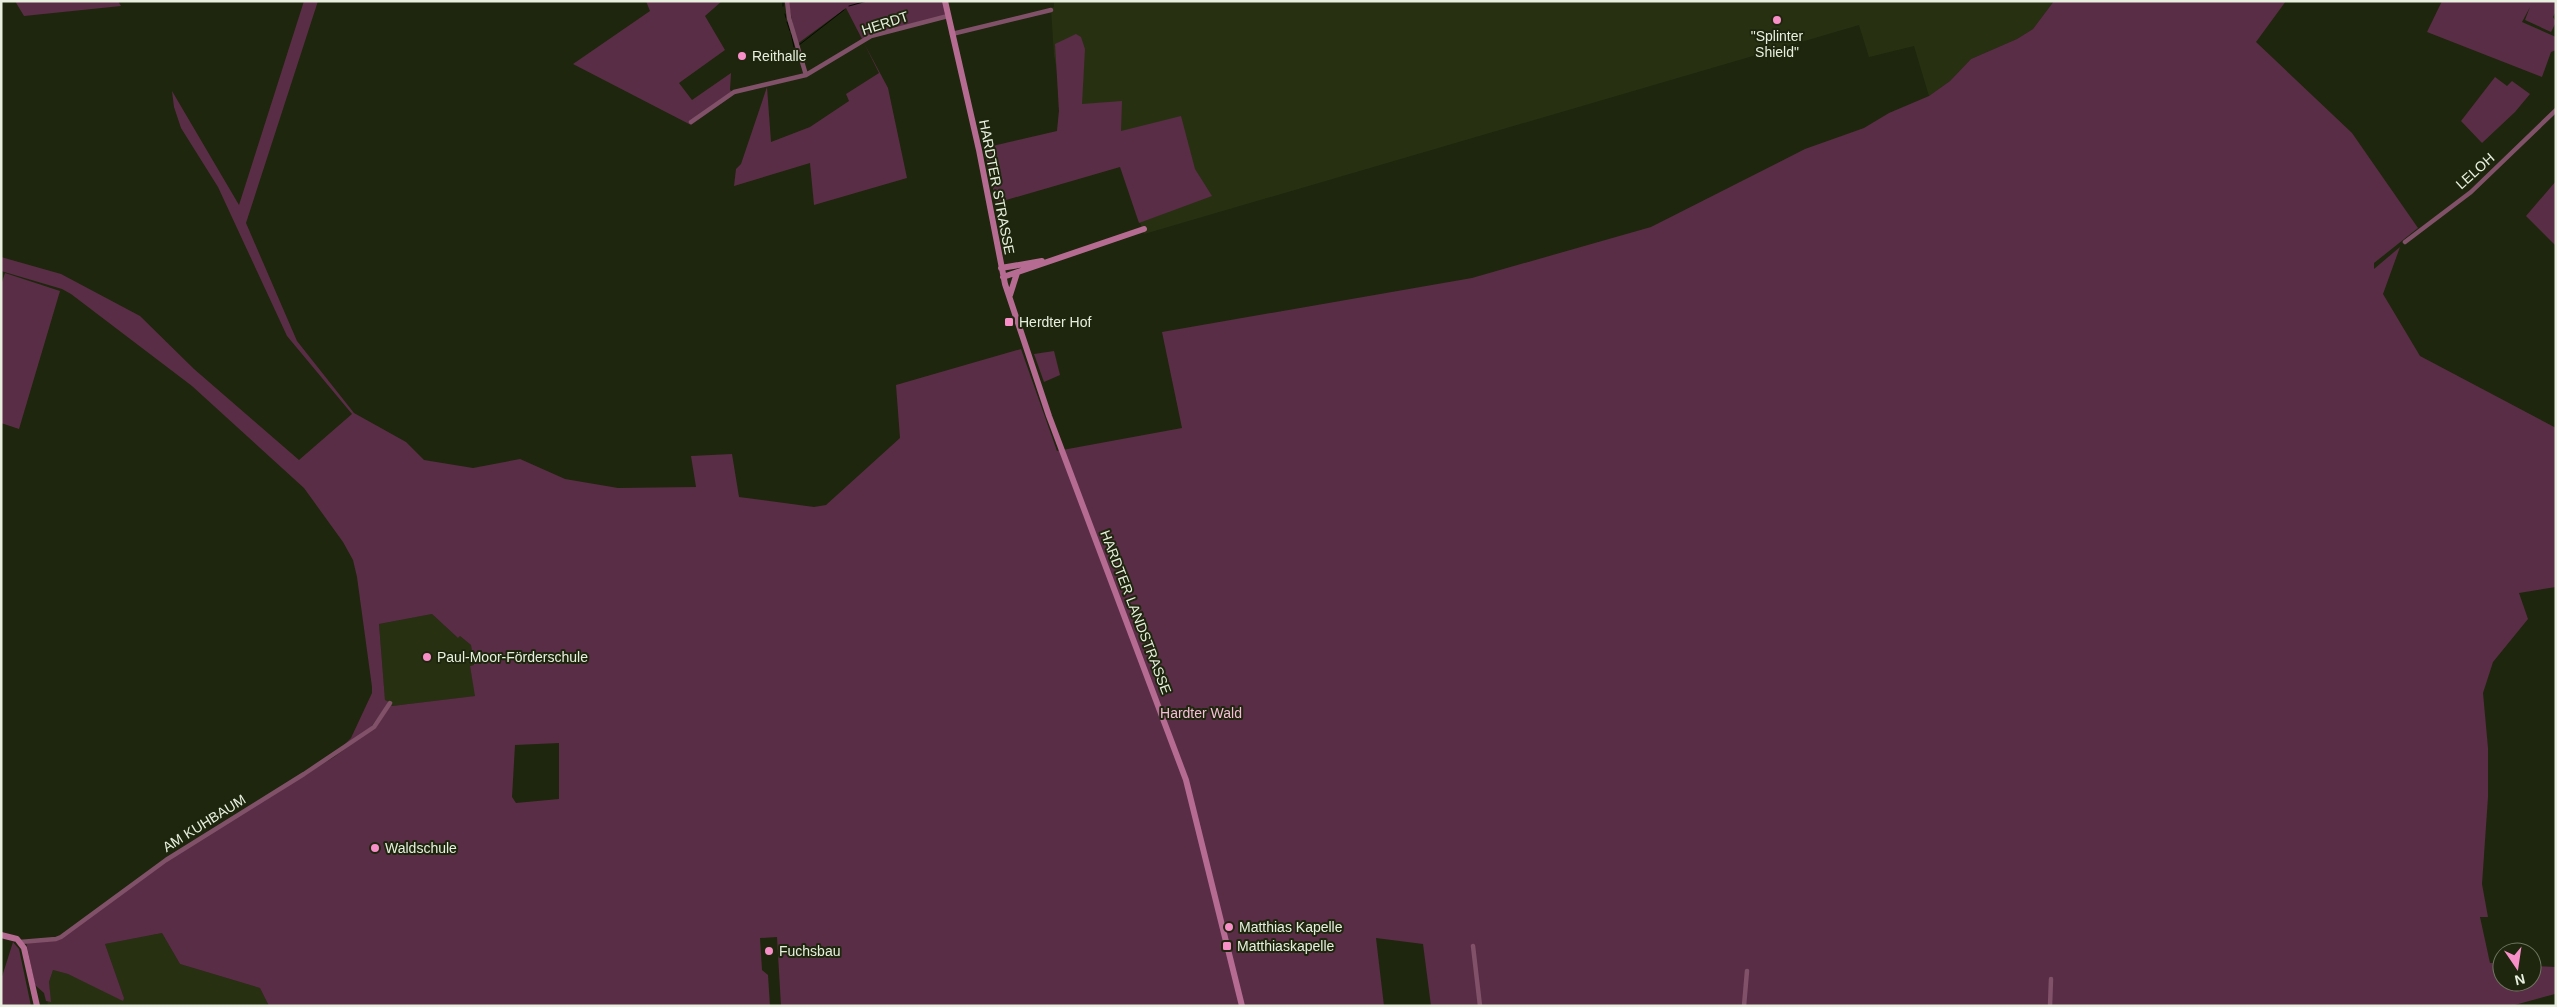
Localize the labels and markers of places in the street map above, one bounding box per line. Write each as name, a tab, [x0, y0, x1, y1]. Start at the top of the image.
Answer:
marker: "Splinter Shield"	[1771, 14, 1783, 26]
place label: "Splinter Shield"	[1751, 28, 1804, 60]
place label: Reithalle	[752, 48, 807, 64]
marker: Reithalle	[736, 50, 748, 62]
place label: Herdter Hof	[1019, 314, 1091, 330]
marker: Herdter Hof	[1003, 316, 1015, 328]
place label: Paul-Moor-Förderschule	[437, 649, 588, 665]
marker: Paul-Moor-Förderschule	[421, 651, 433, 663]
place label: Waldschule	[385, 840, 457, 856]
marker: Waldschule	[369, 842, 381, 854]
place label: Matthias Kapelle	[1239, 919, 1343, 935]
marker: Matthias Kapelle	[1223, 921, 1235, 933]
place label: Matthiaskapelle	[1237, 938, 1334, 954]
marker: Matthiaskapelle	[1221, 940, 1233, 952]
place label: Fuchsbau	[779, 943, 840, 959]
marker: Fuchsbau	[763, 945, 775, 957]

